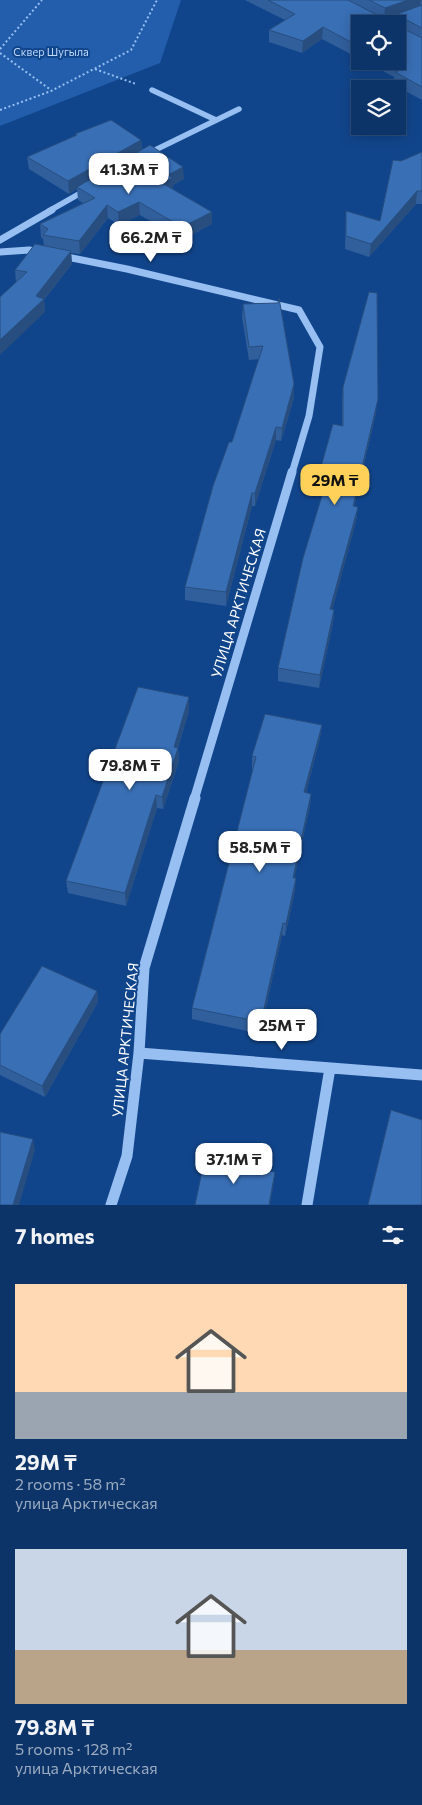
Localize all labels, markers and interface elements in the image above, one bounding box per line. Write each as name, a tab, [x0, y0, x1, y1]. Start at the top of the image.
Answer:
map controls	[351, 15, 406, 135]
button: locate	[351, 15, 406, 70]
park label: Сквер Шугыла	[13, 45, 89, 58]
button: layers	[351, 80, 406, 135]
pin: 41.3M ₸	[83, 152, 175, 195]
text: 41.3M ₸	[100, 159, 158, 178]
pin: 66.2M ₸	[105, 220, 197, 263]
text: 66.2M ₸	[120, 227, 182, 246]
pin: 29M ₸	[300, 464, 370, 506]
text: 29M ₸	[311, 470, 359, 489]
street label: УЛИЦА АРКТИЧЕСКАЯ	[207, 526, 269, 680]
pin: 79.8M ₸	[84, 748, 176, 791]
text: 79.8M ₸	[100, 755, 160, 774]
pin: 58.5M ₸	[214, 830, 306, 873]
text: 58.5M ₸	[230, 837, 290, 856]
street label: УЛИЦА АРКТИЧЕСКАЯ	[108, 962, 142, 1118]
pin: 25M ₸	[247, 1008, 317, 1051]
text: 25M ₸	[259, 1015, 305, 1034]
pin: 37.1M ₸	[188, 1142, 280, 1185]
text: 37.1M ₸	[206, 1149, 262, 1168]
icon: filters	[379, 1221, 407, 1249]
text: 7 homes	[15, 1223, 94, 1248]
icon: home	[166, 1316, 256, 1406]
text: 29M ₸	[15, 1449, 77, 1474]
text: 2 rooms · 58 m²	[15, 1474, 126, 1493]
text: улица Арктическая	[15, 1493, 158, 1512]
icon: home	[166, 1581, 256, 1671]
text: 79.8M ₸	[15, 1714, 94, 1739]
text: 5 rooms · 128 m²	[15, 1739, 132, 1758]
text: улица Арктическая	[15, 1758, 158, 1777]

